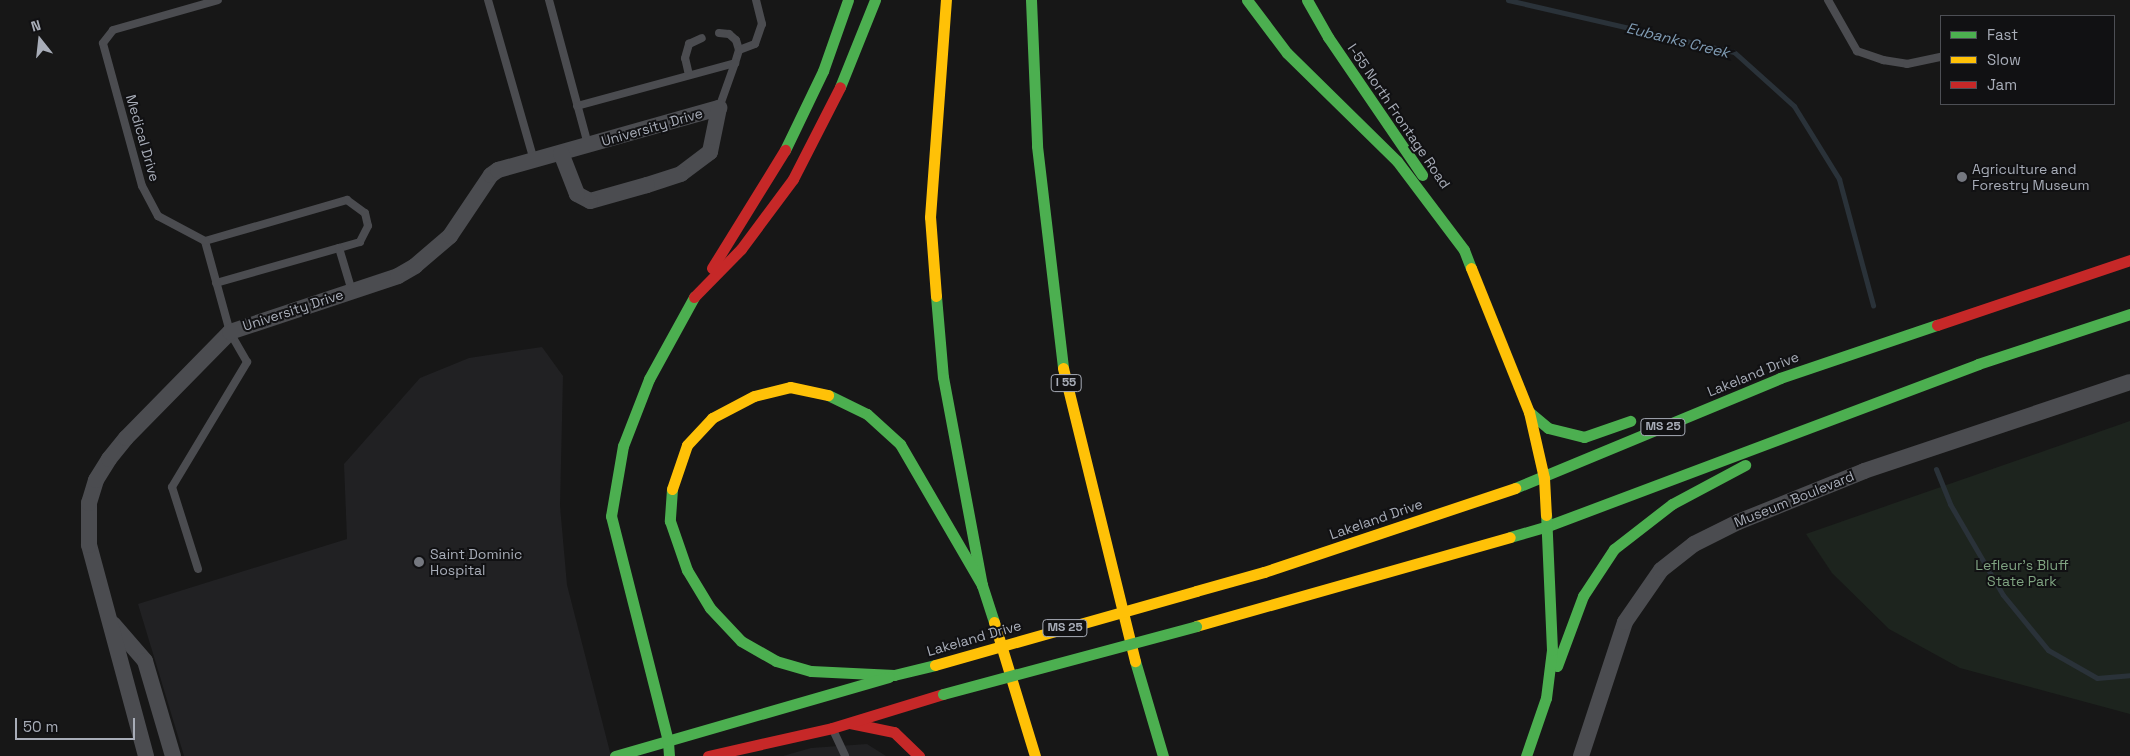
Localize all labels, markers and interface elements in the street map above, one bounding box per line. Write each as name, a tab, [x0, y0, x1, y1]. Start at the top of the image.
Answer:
north arrow	[15, 15, 65, 65]
legend	[1940, 15, 2115, 105]
text: N	[29, 16, 43, 36]
water label: Eubanks Creek	[1625, 18, 1731, 62]
text: Fast	[1987, 25, 2018, 44]
street label: I-55 North Frontage Road	[1344, 40, 1454, 192]
text: Slow	[1987, 50, 2021, 69]
text: Jam	[1987, 75, 2017, 94]
street label: Medical Drive	[123, 93, 163, 183]
street label: University Drive	[599, 104, 705, 150]
place label: Agriculture and Forestry Museum	[1972, 161, 2089, 193]
marker: Agriculture and Forestry Museum	[1956, 171, 1968, 183]
street label: University Drive	[240, 286, 346, 334]
street label: Lakeland Drive	[1705, 348, 1801, 400]
road number: I 55	[1050, 373, 1082, 392]
road number: MS 25	[1639, 418, 1687, 437]
street label: Museum Boulevard	[1732, 467, 1856, 531]
street label: Lakeland Drive	[1327, 495, 1425, 543]
place label: Saint Dominic Hospital	[430, 546, 522, 578]
marker: Saint Dominic Hospital	[412, 555, 426, 569]
park label: Lefleur's Bluff State Park	[1975, 557, 2069, 590]
street label: Lakeland Drive	[925, 617, 1023, 659]
road number: MS 25	[1041, 618, 1089, 638]
scale bar	[18, 708, 138, 740]
text: 50 m	[23, 717, 58, 736]

